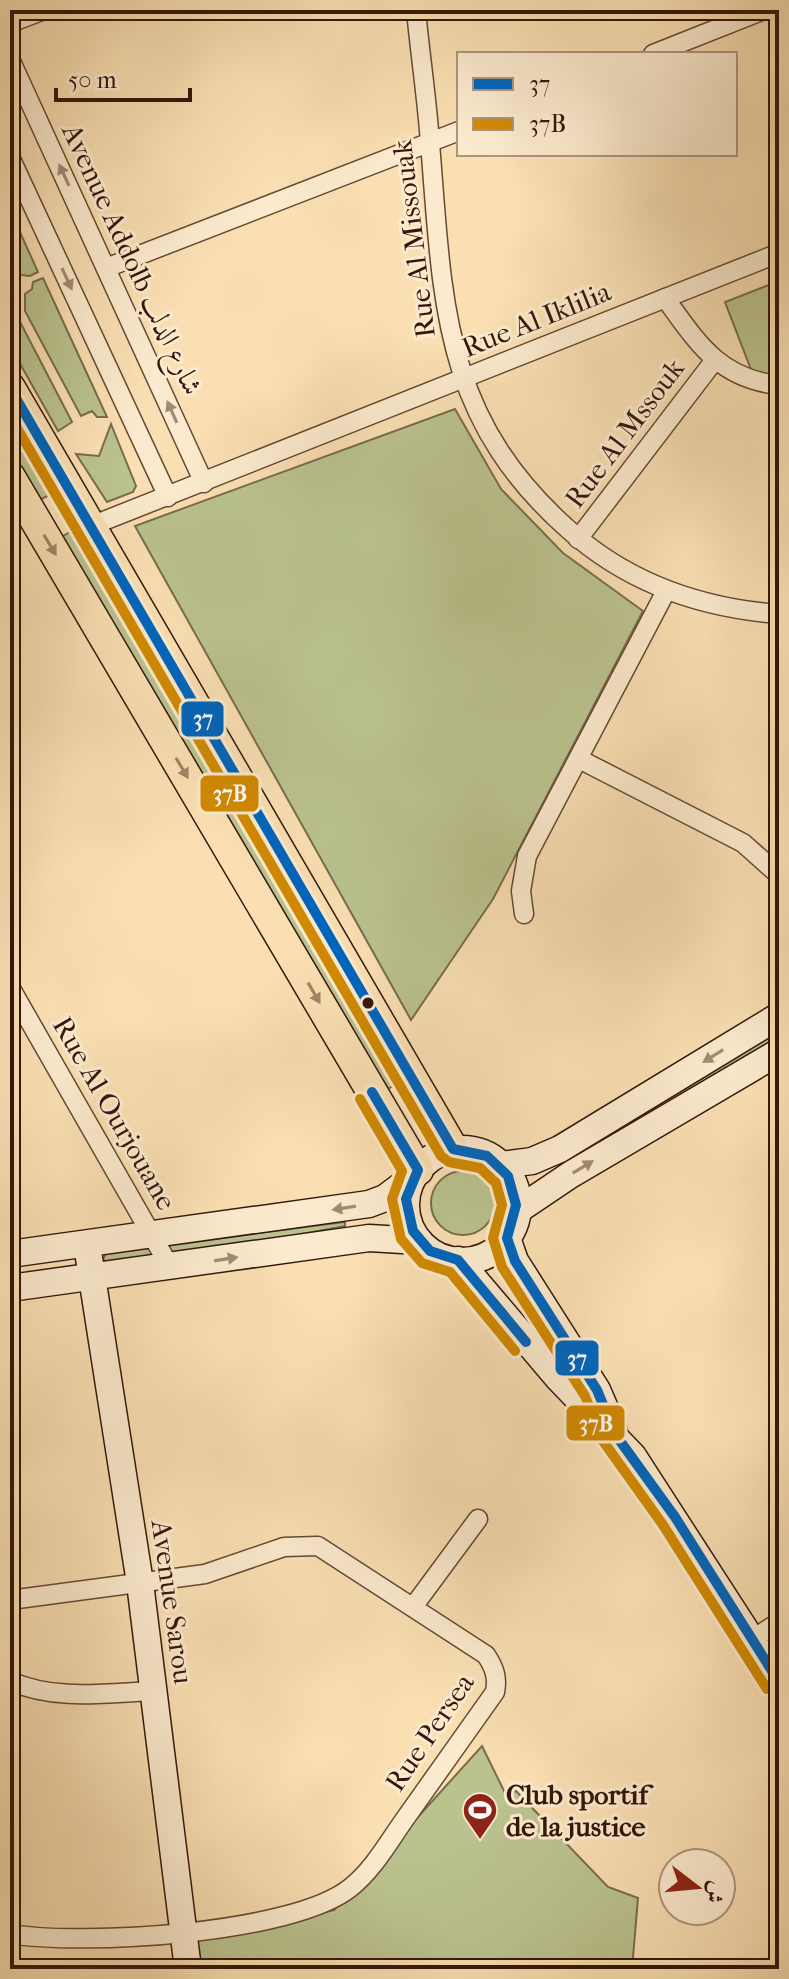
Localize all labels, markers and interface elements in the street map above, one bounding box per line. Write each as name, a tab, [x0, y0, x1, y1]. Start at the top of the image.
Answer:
scale bar	[56, 52, 190, 102]
legend	[457, 52, 737, 156]
text: 50 m	[68, 66, 117, 94]
text: 37	[529, 70, 550, 98]
text: 37B	[529, 110, 566, 138]
street label: Avenue Addolb شارع الدلب	[48, 118, 210, 403]
street label: Rue Al Missouak	[385, 138, 442, 340]
one-way arrow	[57, 163, 71, 187]
one-way arrow	[60, 267, 73, 290]
street label: Rue Al Iklilia	[457, 274, 616, 364]
street label: Rue Al Mssouk	[558, 352, 691, 514]
one-way arrow	[165, 400, 179, 423]
one-way arrow	[42, 533, 56, 556]
line badge: 37	[180, 700, 225, 738]
text: 37	[193, 706, 213, 732]
one-way arrow	[175, 757, 189, 779]
line badge: 37B	[199, 774, 260, 813]
text: 37B	[213, 781, 247, 807]
one-way arrow	[306, 981, 320, 1004]
unlabelled marker	[360, 995, 376, 1011]
street label: Rue Al Ourjouane	[46, 1011, 183, 1216]
one-way arrow	[702, 1049, 723, 1064]
one-way arrow	[572, 1160, 594, 1174]
one-way arrow	[331, 1202, 356, 1215]
one-way arrow	[214, 1252, 239, 1265]
line badge: 37	[554, 1339, 600, 1377]
text: 37	[567, 1346, 587, 1372]
line badge: 37B	[565, 1404, 626, 1442]
text: 37B	[579, 1411, 613, 1437]
street label: Avenue Sarou	[145, 1517, 200, 1686]
street label: Rue Persea	[378, 1666, 481, 1797]
place label: Club sportif de la justice	[506, 1778, 654, 1843]
sports icon: Club sportif de la justice	[461, 1791, 499, 1841]
north arrow	[657, 1847, 737, 1927]
text: ش	[700, 1878, 731, 1906]

